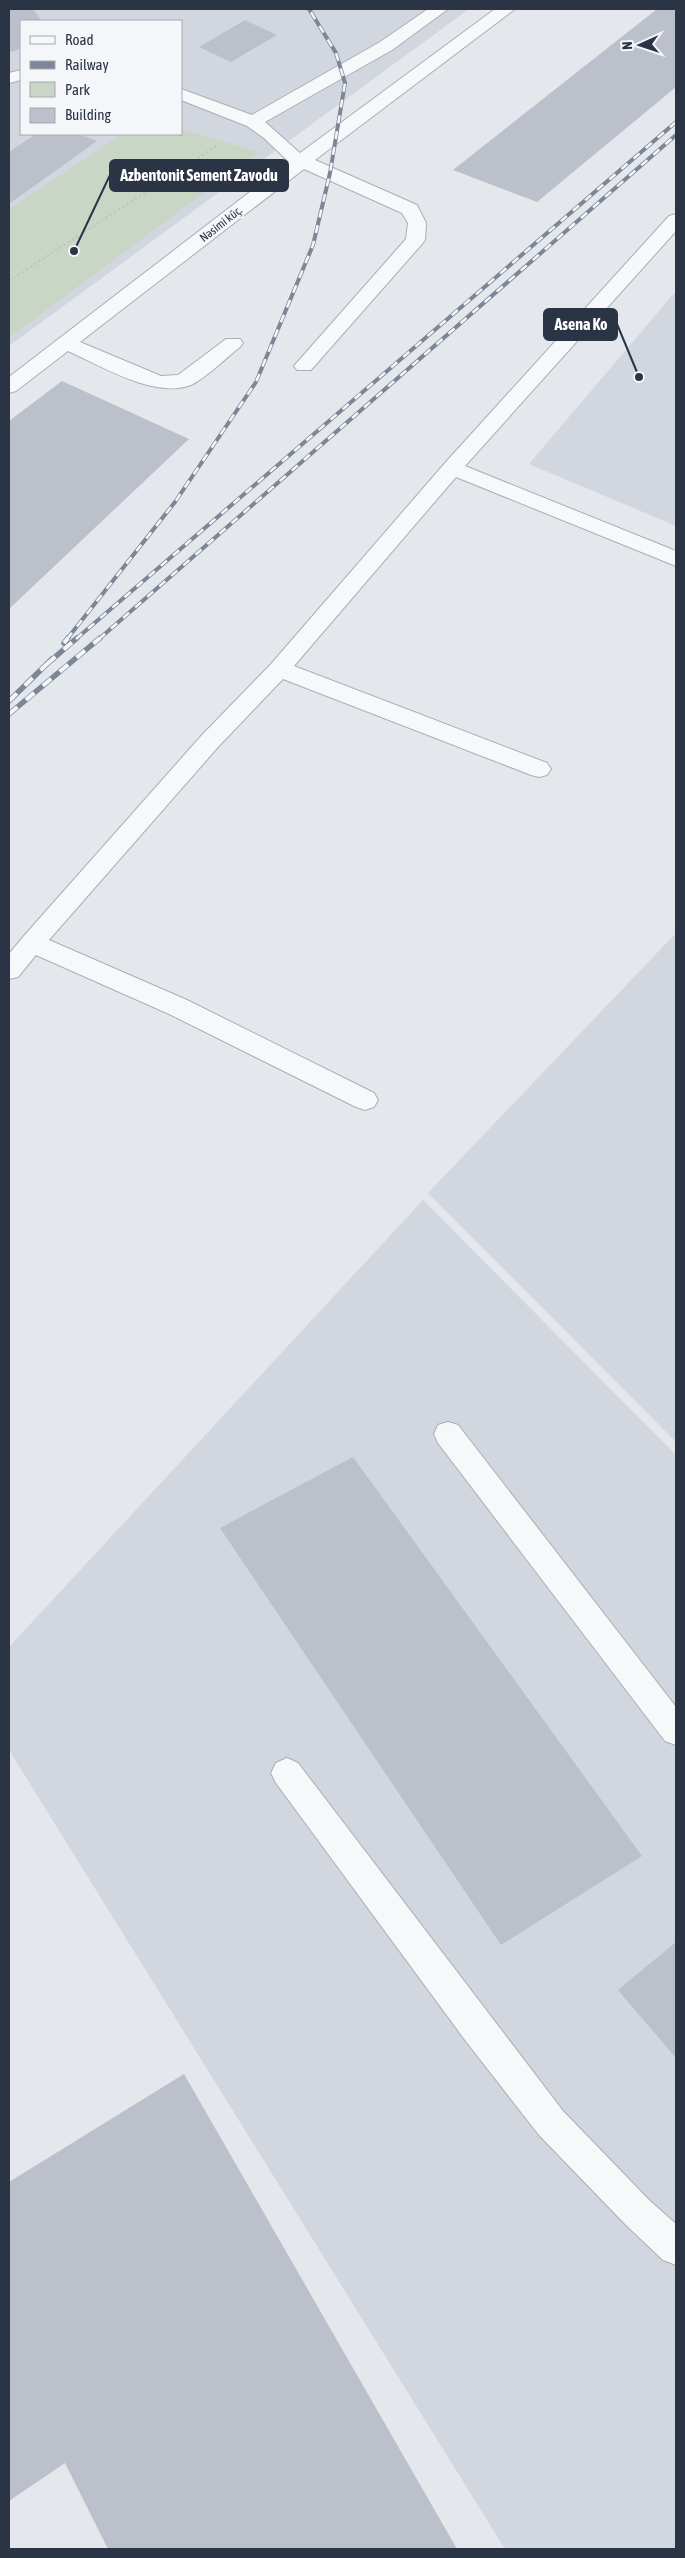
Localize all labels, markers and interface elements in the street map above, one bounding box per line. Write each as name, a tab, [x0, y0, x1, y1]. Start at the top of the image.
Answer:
legend	[20, 20, 182, 135]
north arrow	[615, 20, 665, 70]
text: Road	[65, 31, 94, 48]
text: N	[619, 41, 635, 50]
text: Railway	[65, 56, 109, 73]
text: Park	[65, 81, 90, 98]
text: Building	[65, 106, 111, 123]
callout: Azbentonit Sement Zavodu	[110, 160, 288, 191]
text: Azbentonit Sement Zavodu	[119, 166, 278, 184]
street label: Nəsimi küç.	[197, 203, 245, 245]
callout: Asena Ko	[544, 309, 617, 340]
text: Asena Ko	[553, 315, 608, 333]

